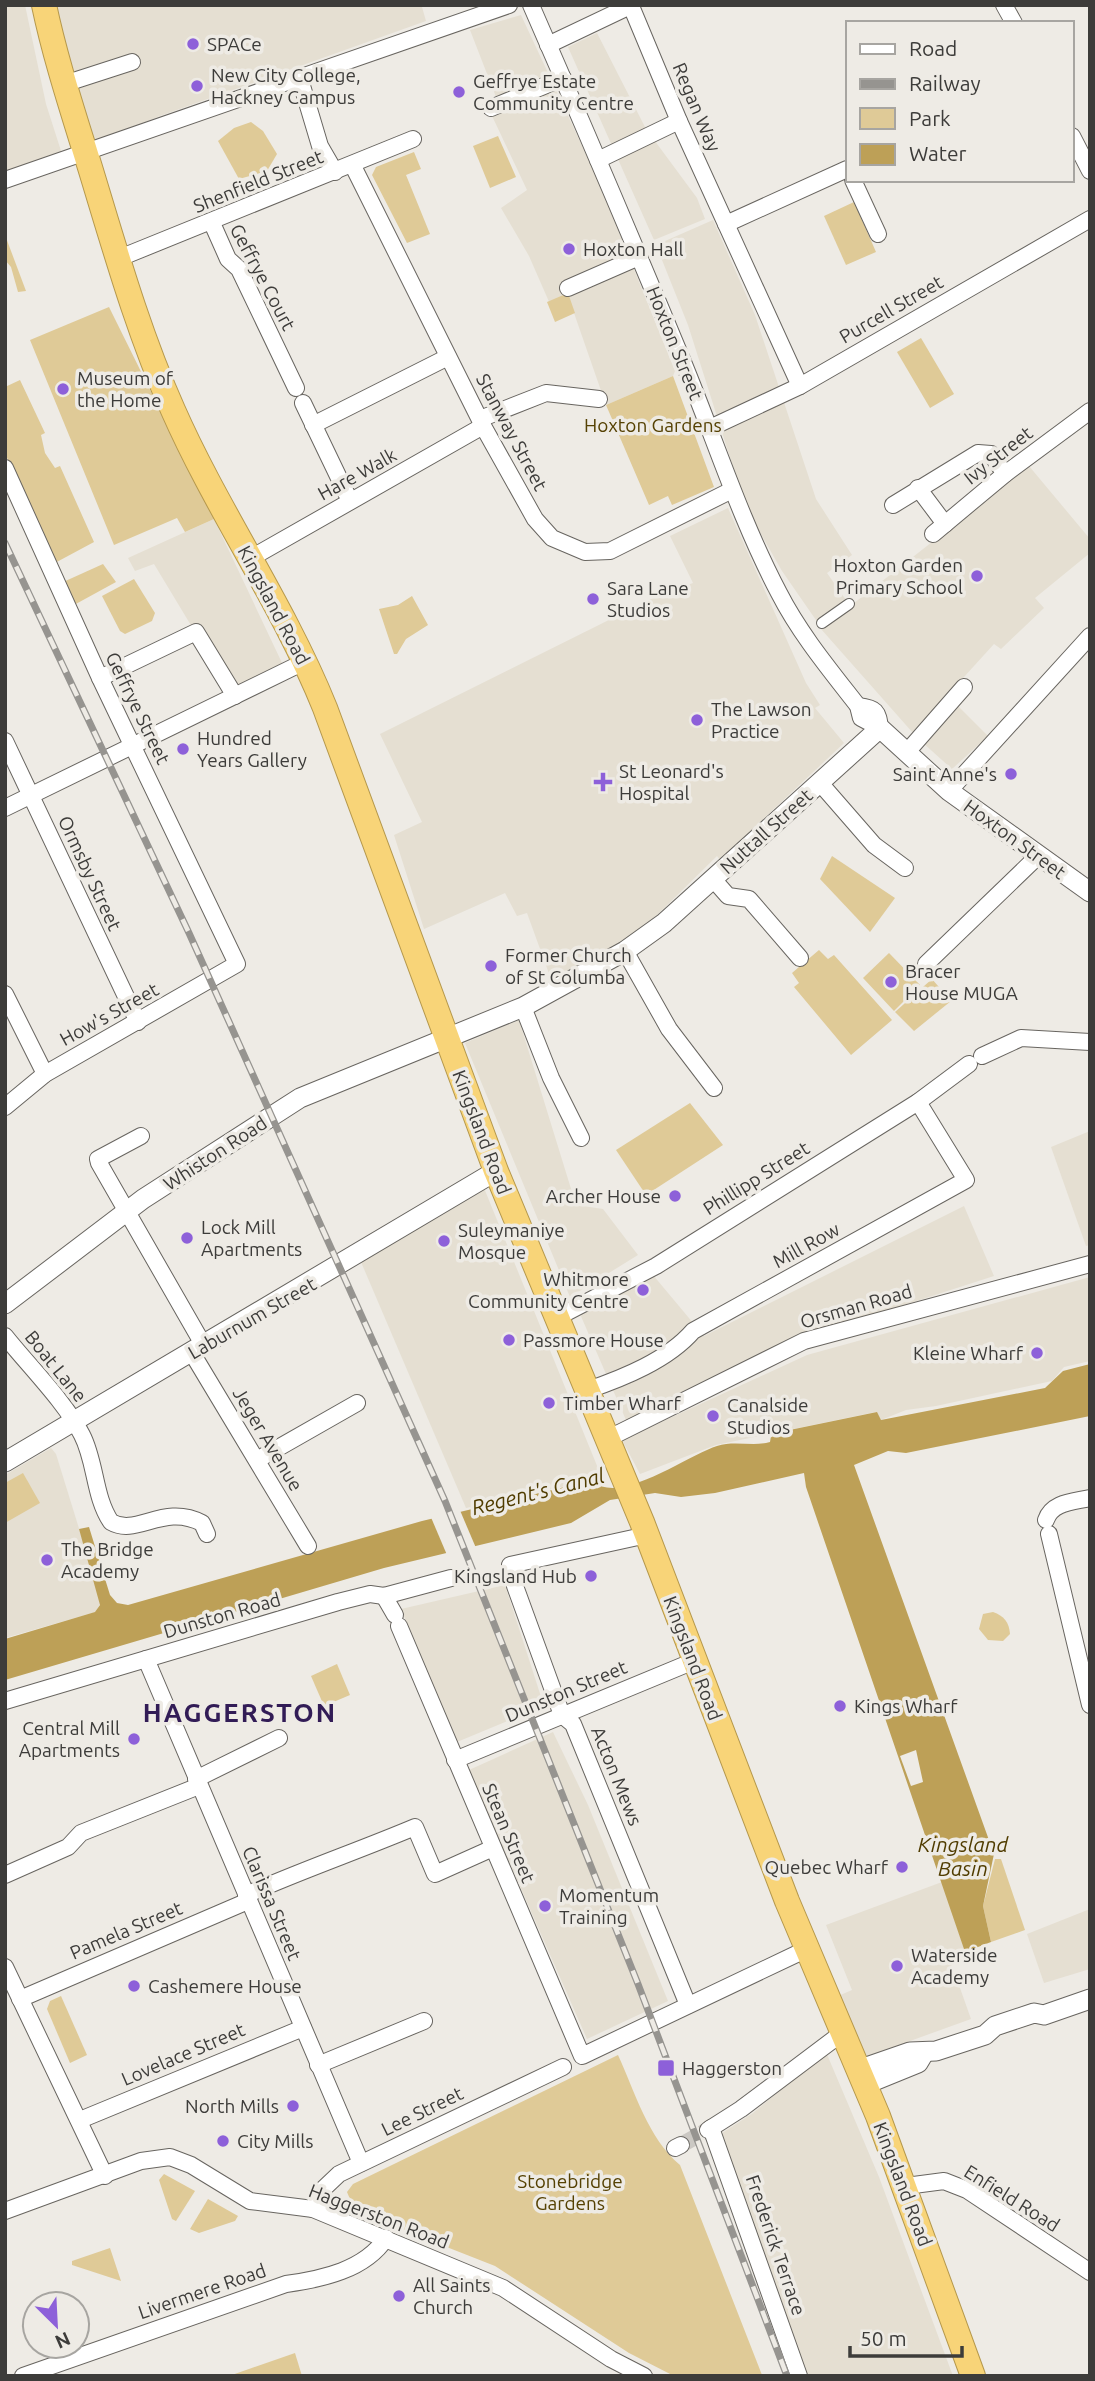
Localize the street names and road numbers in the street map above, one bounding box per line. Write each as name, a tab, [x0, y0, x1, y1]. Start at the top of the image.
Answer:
street label: Regan Way	[668, 59, 726, 155]
street label: Shenfield Street	[190, 145, 327, 217]
street label: Geffrye Court	[226, 220, 301, 334]
street label: Purcell Street	[835, 270, 947, 348]
street label: Hoxton Street	[642, 283, 708, 404]
street label: Stanway Street	[472, 370, 552, 495]
street label: Ivy Street	[959, 421, 1037, 489]
street label: Hare Walk	[314, 443, 401, 505]
street label: Kingsland Road	[233, 542, 315, 668]
street label: Geffrye Street	[101, 648, 175, 768]
street label: Nuttall Street	[715, 784, 817, 878]
street label: Hoxton Street	[960, 795, 1071, 884]
street label: Ormsby Street	[54, 812, 126, 934]
street label: How's Street	[56, 978, 163, 1050]
street label: Kingsland Road	[448, 1067, 516, 1197]
street label: Whiston Road	[159, 1111, 271, 1195]
street label: Phillipp Street	[699, 1136, 814, 1219]
street label: Mill Row	[769, 1218, 844, 1272]
street label: Laburnum Street	[184, 1272, 320, 1364]
street label: Orsman Road	[798, 1280, 914, 1332]
street label: Boat Lane	[21, 1326, 91, 1406]
street label: Jeger Avenue	[228, 1383, 308, 1495]
street label: Dunston Road	[161, 1588, 283, 1642]
street label: Kingsland Road	[659, 1593, 727, 1723]
street label: Dunston Street	[502, 1655, 631, 1727]
street label: Acton Mews	[587, 1723, 647, 1829]
street label: Stean Street	[478, 1780, 540, 1887]
street label: Clarissa Street	[238, 1843, 306, 1964]
street label: Pamela Street	[66, 1896, 186, 1964]
street label: Lovelace Street	[118, 2018, 249, 2090]
street label: Lee Street	[378, 2082, 467, 2140]
street label: Kingsland Road	[869, 2119, 937, 2249]
street label: Enfield Road	[960, 2160, 1064, 2236]
street label: Frederick Terrace	[742, 2172, 810, 2318]
street label: Haggerston Road	[306, 2179, 452, 2253]
street label: Livermere Road	[135, 2259, 269, 2323]

